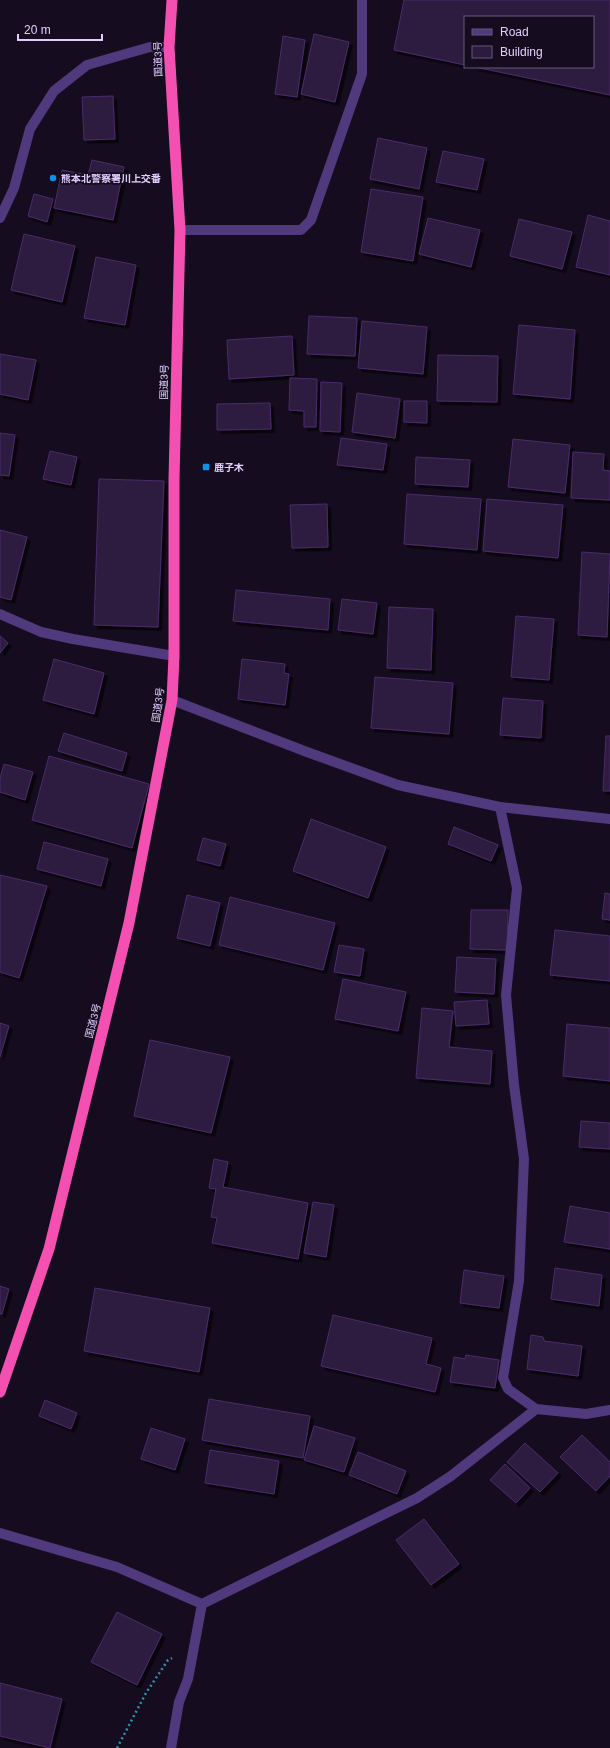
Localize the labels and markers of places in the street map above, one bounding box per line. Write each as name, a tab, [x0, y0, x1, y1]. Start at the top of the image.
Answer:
marker: 熊本北警察署川上交番	[48, 173, 58, 183]
place label: 熊本北警察署川上交番	[61, 173, 161, 184]
marker: 鹿子木	[201, 462, 211, 472]
place label: 鹿子木	[214, 462, 244, 473]

